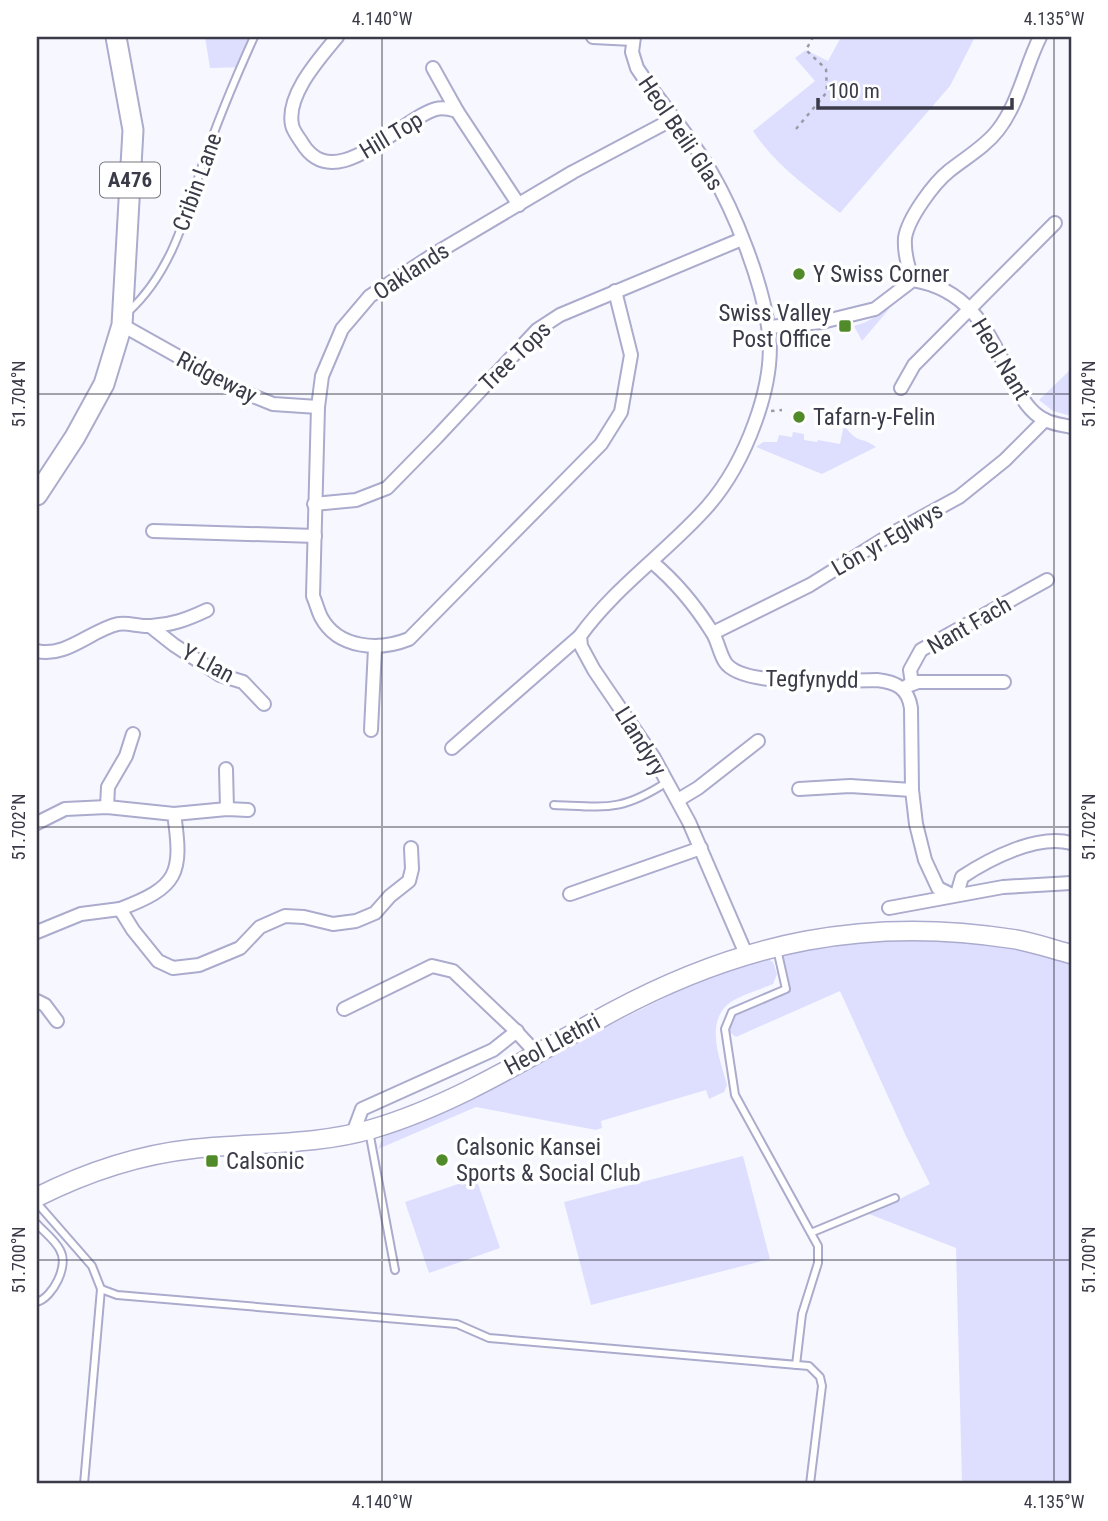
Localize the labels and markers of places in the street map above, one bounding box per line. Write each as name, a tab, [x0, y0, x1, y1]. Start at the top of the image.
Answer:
place label: Y Swiss Corner	[813, 261, 949, 288]
marker: Y Swiss Corner	[791, 266, 807, 282]
place label: Swiss Valley Post Office	[718, 300, 831, 353]
marker: Swiss Valley Post Office	[837, 318, 853, 334]
place label: Tafarn-y-Felin	[813, 404, 935, 431]
marker: Tafarn-y-Felin	[791, 409, 807, 425]
place label: Calsonic Kansei Sports & Social Club	[456, 1134, 640, 1187]
place label: Calsonic	[226, 1148, 304, 1175]
marker: Calsonic Kansei Sports & Social Club	[434, 1152, 450, 1168]
marker: Calsonic	[204, 1153, 220, 1169]

